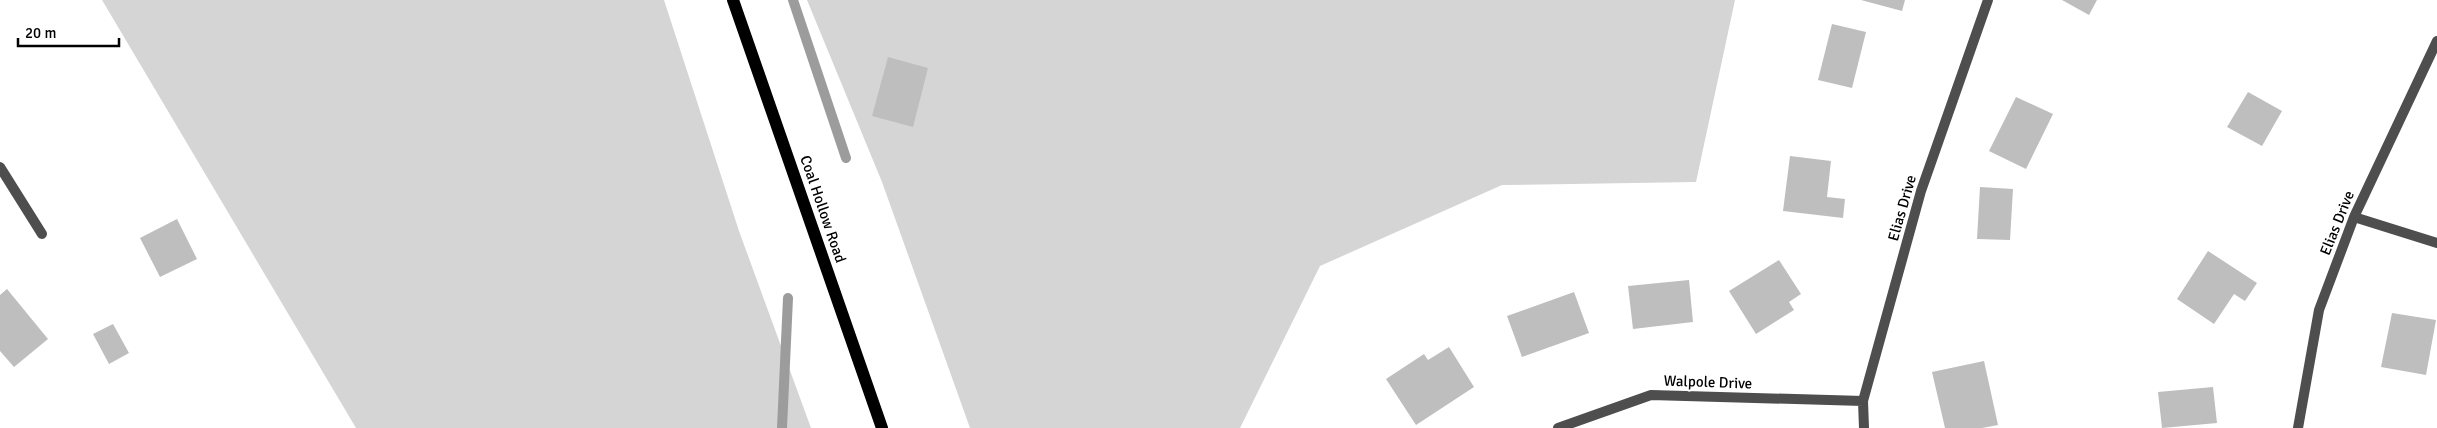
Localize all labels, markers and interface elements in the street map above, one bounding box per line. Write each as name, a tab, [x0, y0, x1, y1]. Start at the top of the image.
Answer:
scale bar	[18, 15, 119, 47]
text: 20 m	[25, 24, 56, 42]
street label: Coal Hollow Road	[796, 153, 850, 265]
street label: Elias Drive	[1884, 173, 1920, 243]
street label: Elias Drive	[2316, 188, 2358, 258]
street label: Walpole Drive	[1663, 371, 1753, 393]

